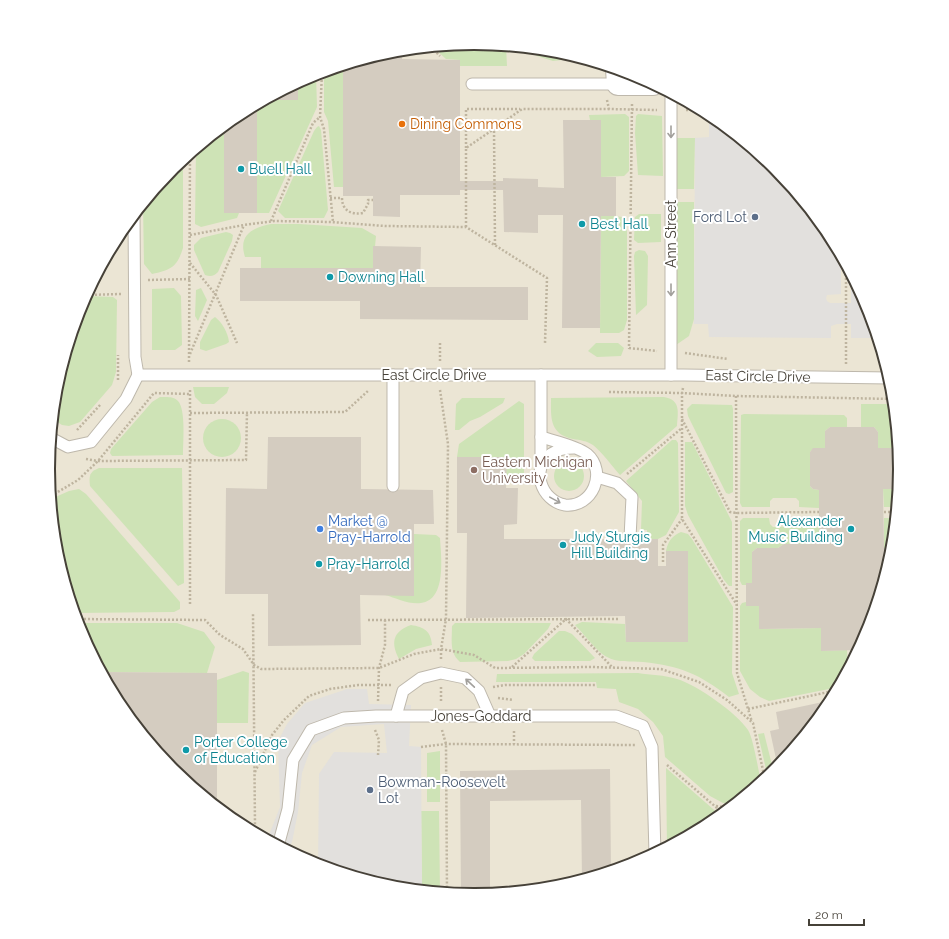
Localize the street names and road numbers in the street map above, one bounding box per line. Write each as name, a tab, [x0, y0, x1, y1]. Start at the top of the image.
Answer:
street label: Ann Street	[663, 200, 679, 268]
street label: East Circle Drive	[381, 367, 487, 383]
street label: East Circle Drive	[705, 367, 811, 385]
street label: Jones-Goddard	[431, 708, 531, 724]

